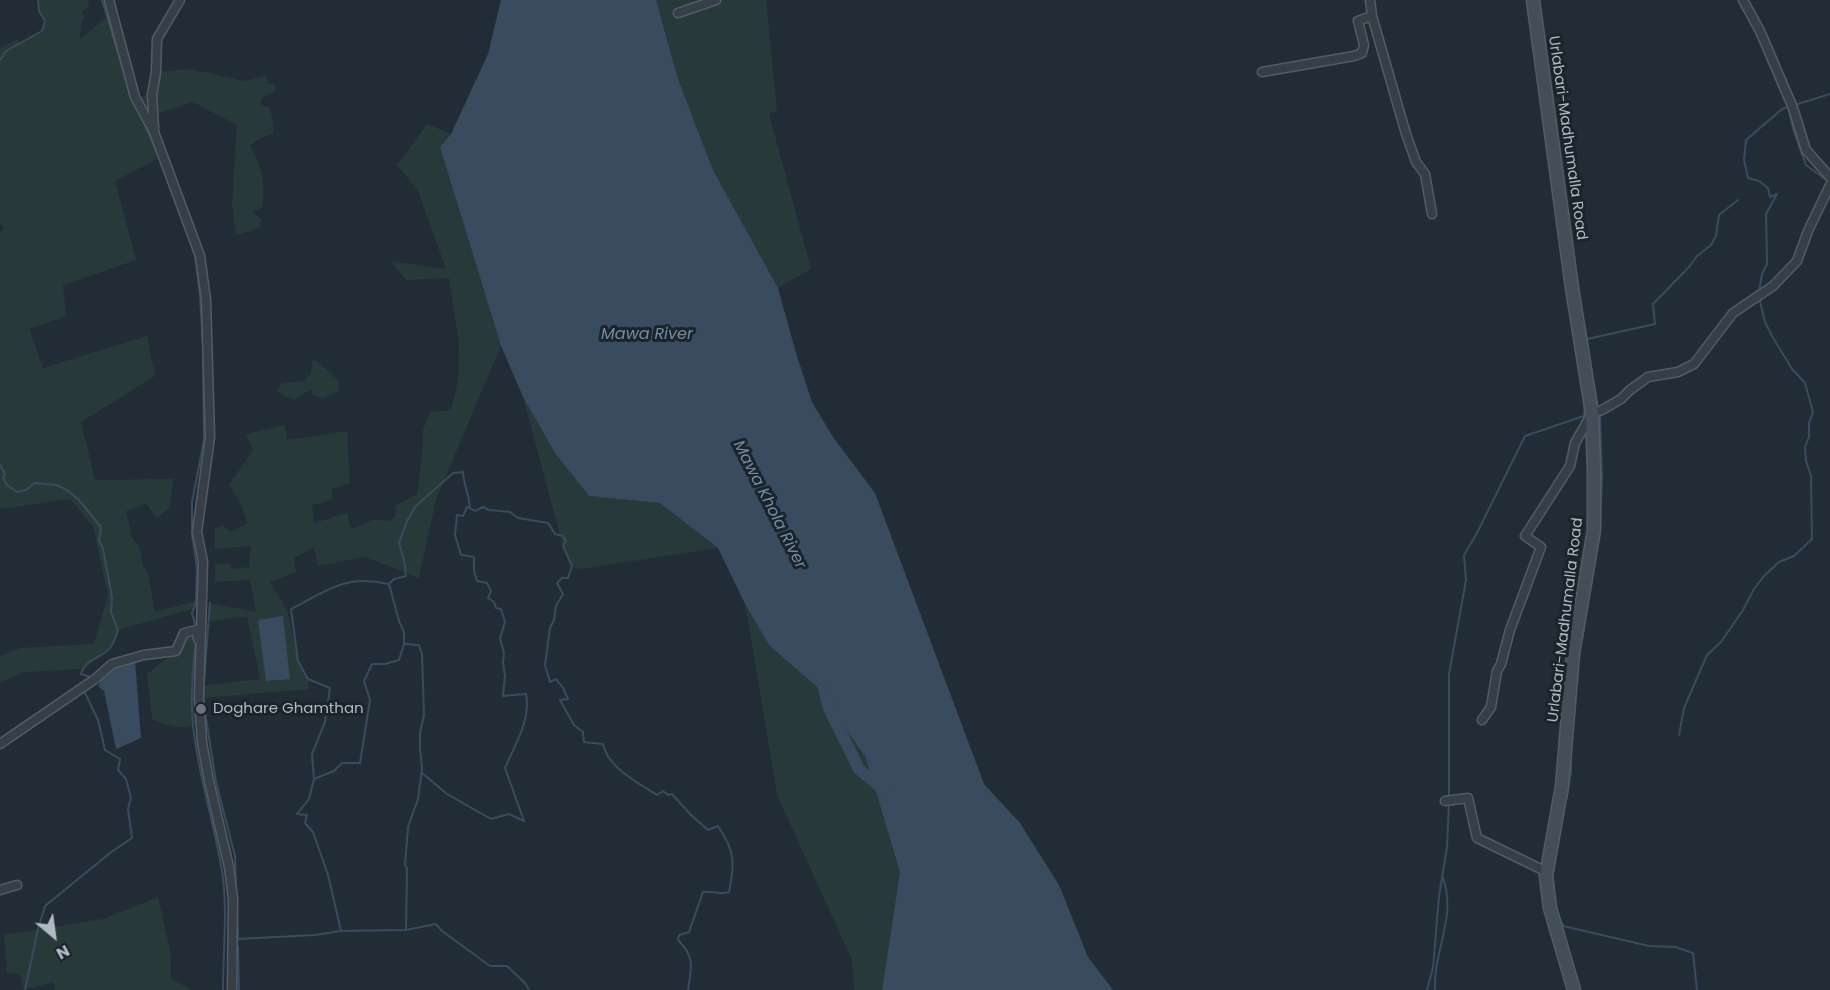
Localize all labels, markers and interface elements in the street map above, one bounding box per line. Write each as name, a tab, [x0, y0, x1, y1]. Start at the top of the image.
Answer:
street label: Urlabari-Madhumalla Road	[1544, 35, 1590, 241]
water label: Mawa River	[601, 325, 693, 345]
water label: Mawa Khola River	[728, 438, 810, 572]
street label: Urlabari-Madhumalla Road	[1545, 517, 1587, 723]
place label: Doghare Ghamthan	[213, 700, 364, 718]
marker: Doghare Ghamthan	[194, 702, 208, 716]
north arrow	[24, 906, 84, 966]
text: N	[52, 939, 74, 965]

